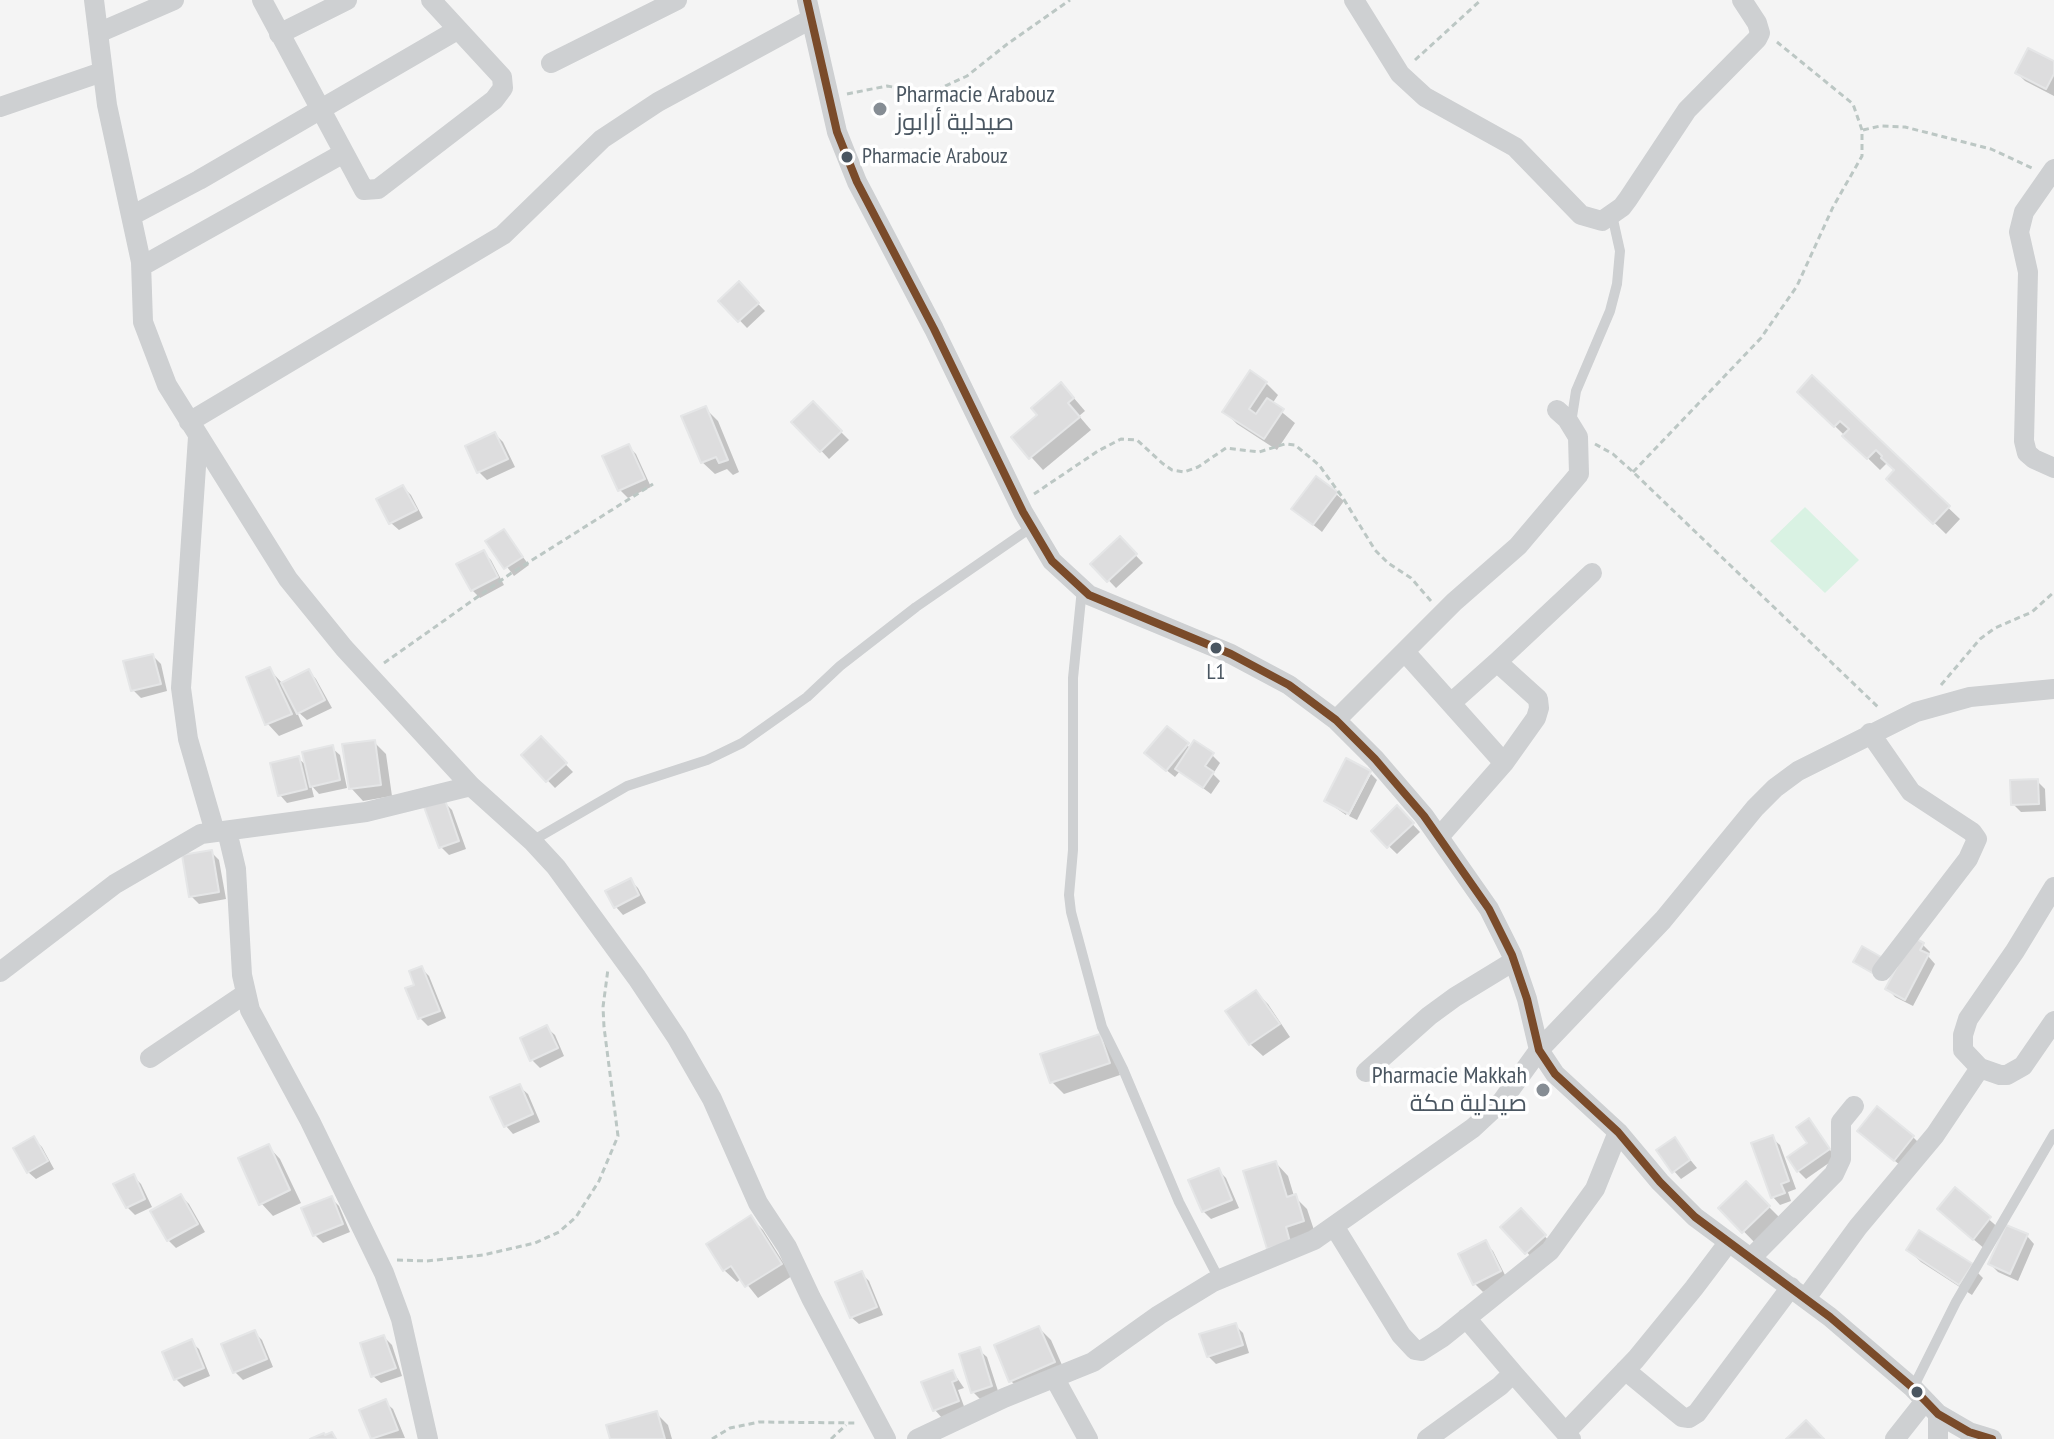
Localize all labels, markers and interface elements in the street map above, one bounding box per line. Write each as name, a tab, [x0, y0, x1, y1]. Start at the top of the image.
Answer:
place label: Pharmacie Arabouz صيدلية أرابوز	[896, 81, 1055, 137]
marker: Pharmacie Arabouz صيدلية أرابوز	[871, 100, 889, 118]
place label: Pharmacie Arabouz	[862, 144, 1008, 170]
marker: Pharmacie Arabouz	[839, 149, 855, 165]
marker: L1	[1208, 640, 1224, 656]
place label: L1	[1206, 660, 1226, 686]
place label: Pharmacie Makkah صيدلية مكة	[1372, 1062, 1527, 1118]
marker: Pharmacie Makkah صيدلية مكة	[1534, 1081, 1552, 1099]
unlabelled marker	[1909, 1384, 1925, 1400]

